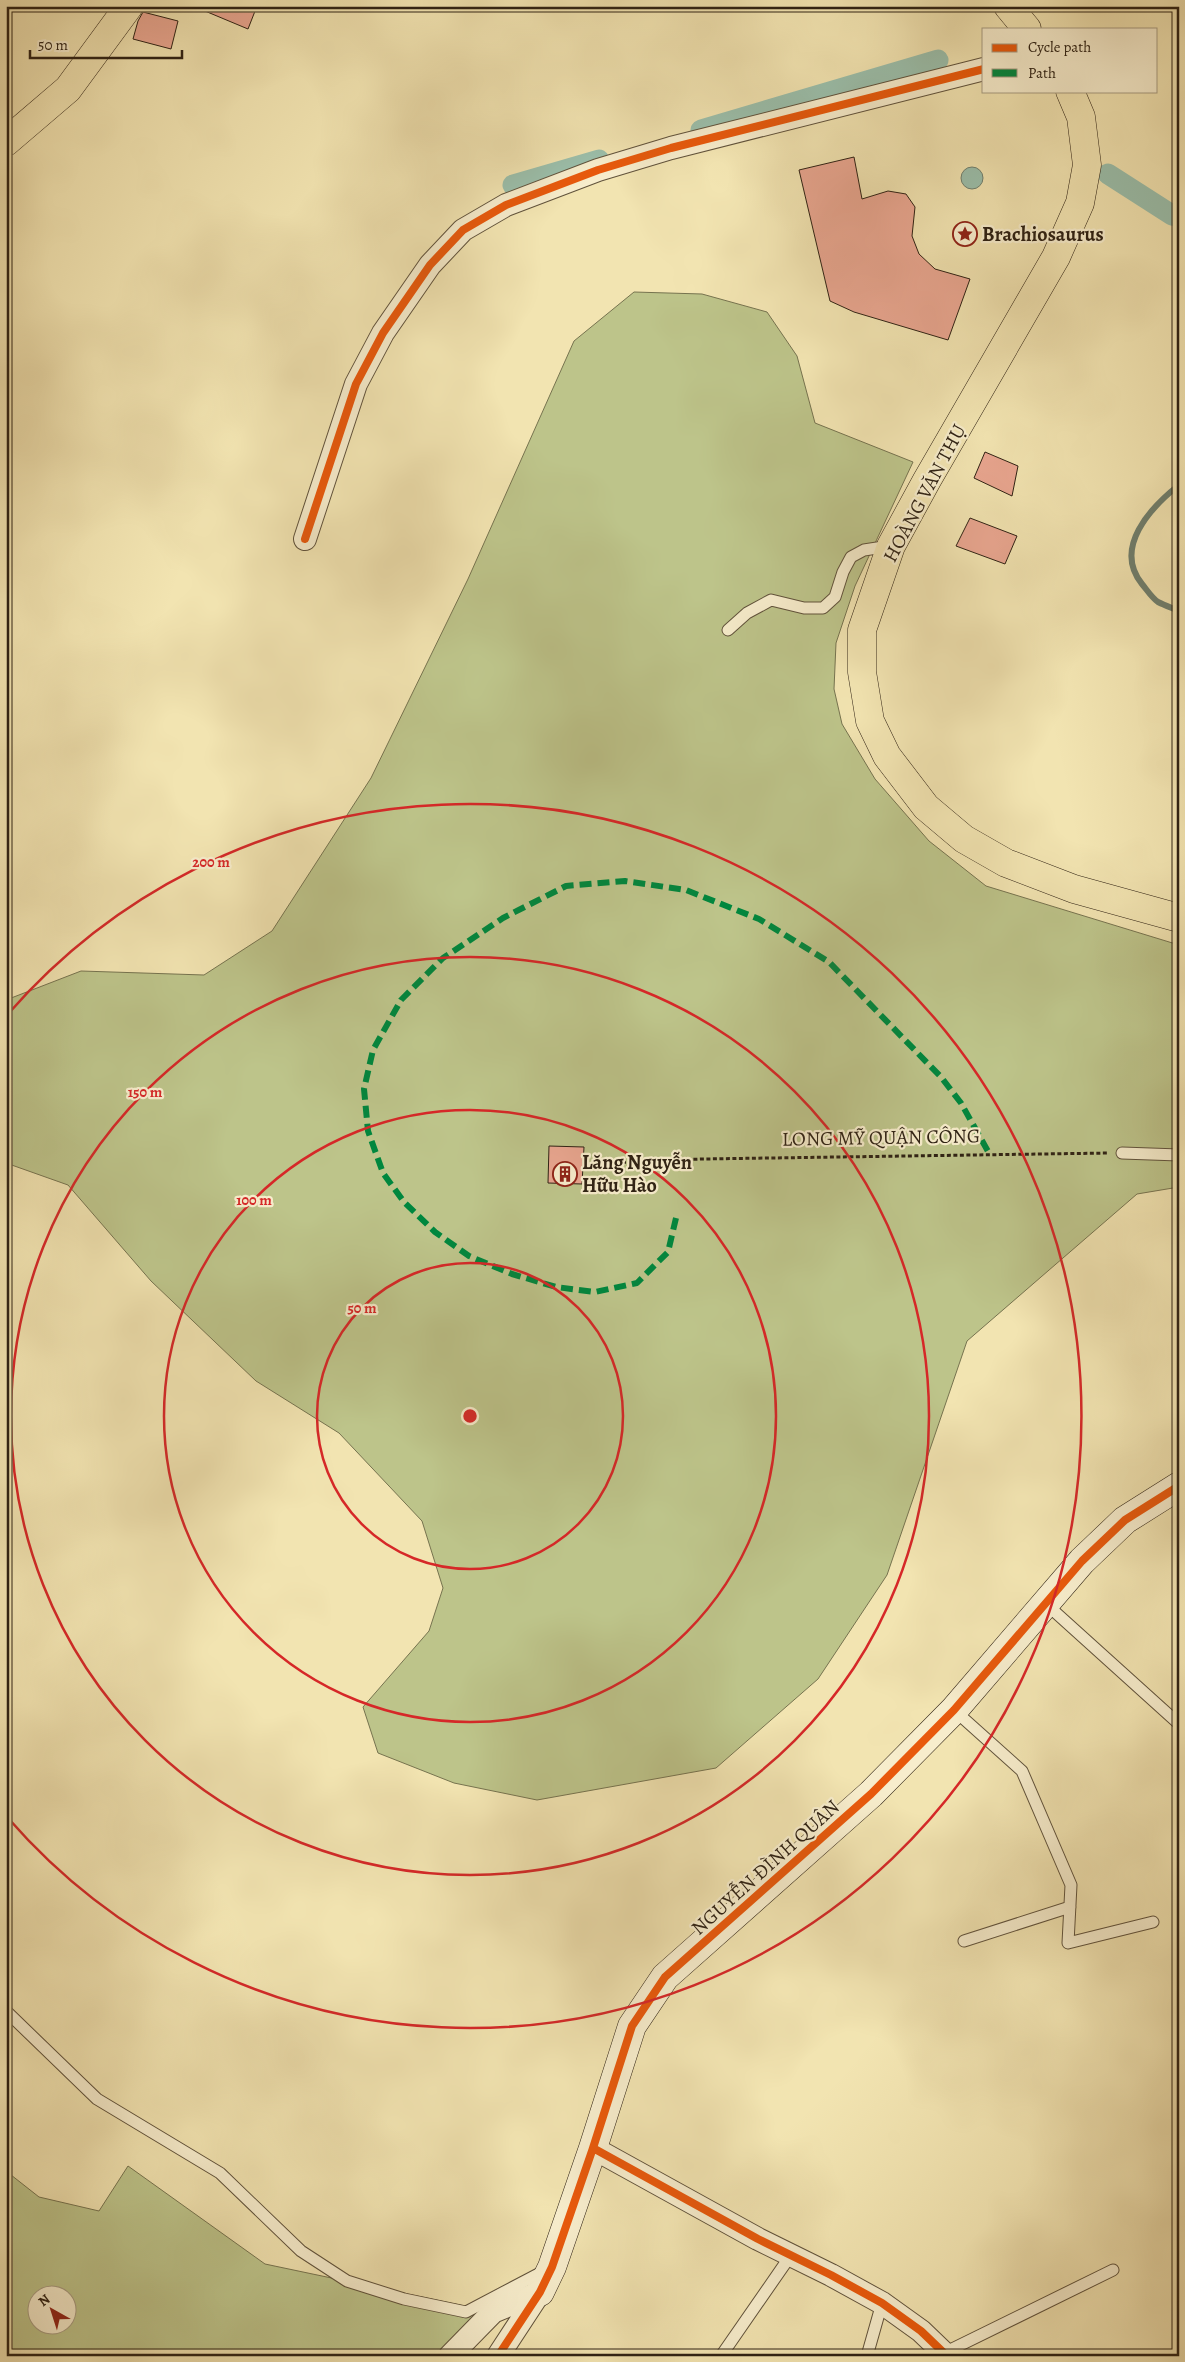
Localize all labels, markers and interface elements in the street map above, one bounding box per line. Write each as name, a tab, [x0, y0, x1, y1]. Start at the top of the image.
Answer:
scale bar	[30, 28, 182, 60]
legend	[982, 28, 1158, 92]
text: 50 m	[38, 35, 68, 55]
text: Cycle path	[1028, 37, 1091, 57]
text: Path	[1028, 63, 1056, 83]
place icon: Brachiosaurus	[952, 221, 978, 247]
place label: Brachiosaurus	[982, 221, 1104, 248]
street label: HOÀNG VĂN THỤ	[877, 419, 972, 567]
text: 200 m	[192, 852, 230, 872]
text: 150 m	[128, 1082, 163, 1102]
street label: LONG MỸ QUẬN CÔNG	[782, 1122, 980, 1153]
place label: Lăng Nguyễn Hữu Hào	[582, 1149, 692, 1199]
building icon: Lăng Nguyễn Hữu Hào	[552, 1161, 578, 1187]
text: 100 m	[236, 1190, 272, 1210]
text: 50 m	[347, 1298, 377, 1318]
centre of rings	[461, 1407, 479, 1425]
street label: NGUYỄN ĐÌNH QUÂN	[685, 1794, 845, 1941]
north arrow	[28, 2284, 78, 2334]
text: N	[34, 2290, 54, 2311]

